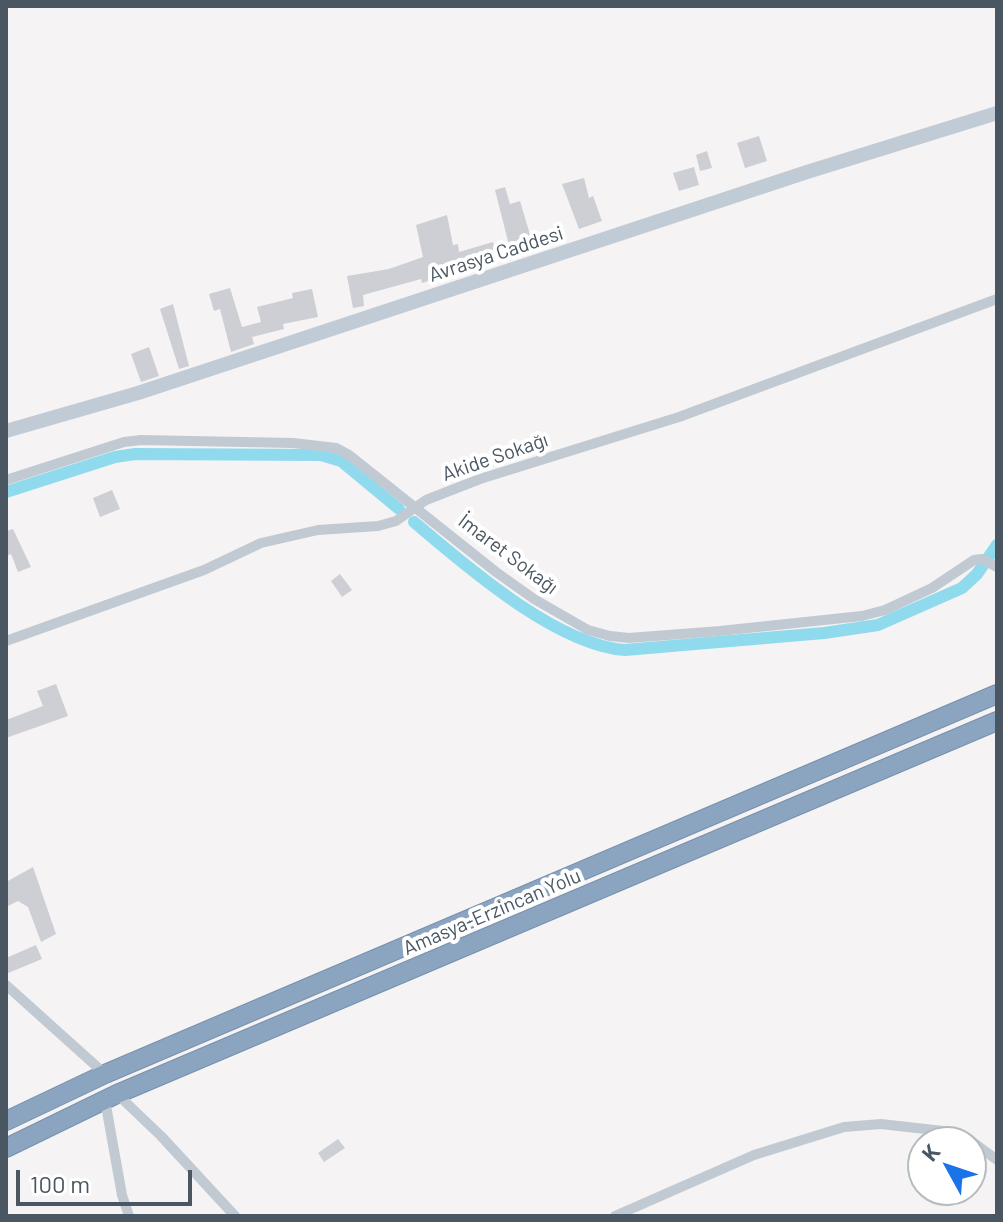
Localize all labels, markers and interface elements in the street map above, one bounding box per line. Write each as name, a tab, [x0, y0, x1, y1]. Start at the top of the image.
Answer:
street label: Avrasya Caddesi	[426, 221, 566, 287]
street label: Akide Sokağı	[439, 428, 551, 486]
street label: İmaret Sokağı	[453, 509, 563, 599]
street label: Amasya-Erzincan Yolu	[399, 864, 585, 960]
north arrow	[907, 1126, 987, 1206]
text: K	[916, 1138, 945, 1165]
scale bar	[20, 1154, 196, 1204]
text: 100 m	[30, 1169, 90, 1198]

